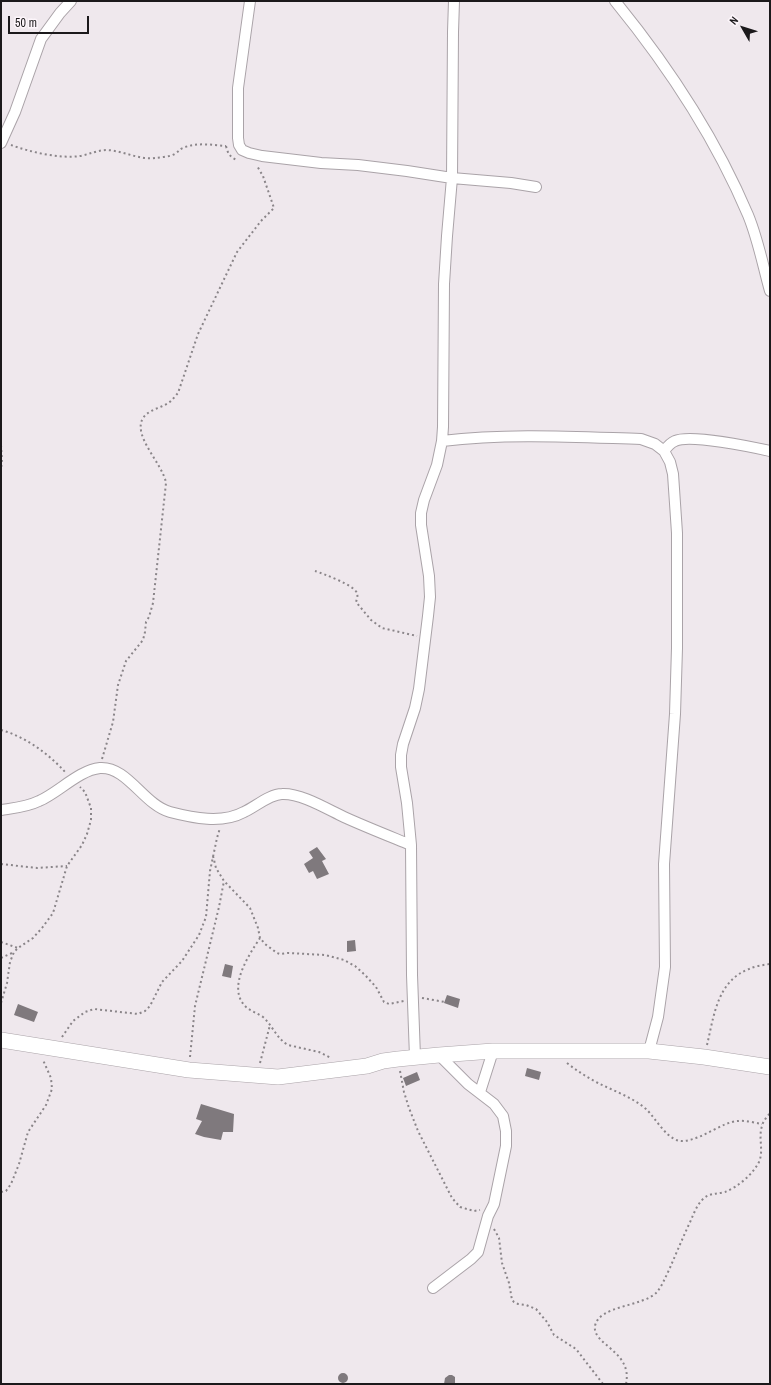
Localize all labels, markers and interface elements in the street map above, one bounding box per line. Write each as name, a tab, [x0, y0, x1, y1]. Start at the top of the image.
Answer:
scale bar	[10, 8, 91, 34]
north arrow	[723, 8, 763, 48]
text: N	[726, 14, 741, 27]
text: 50 m	[15, 15, 37, 31]

